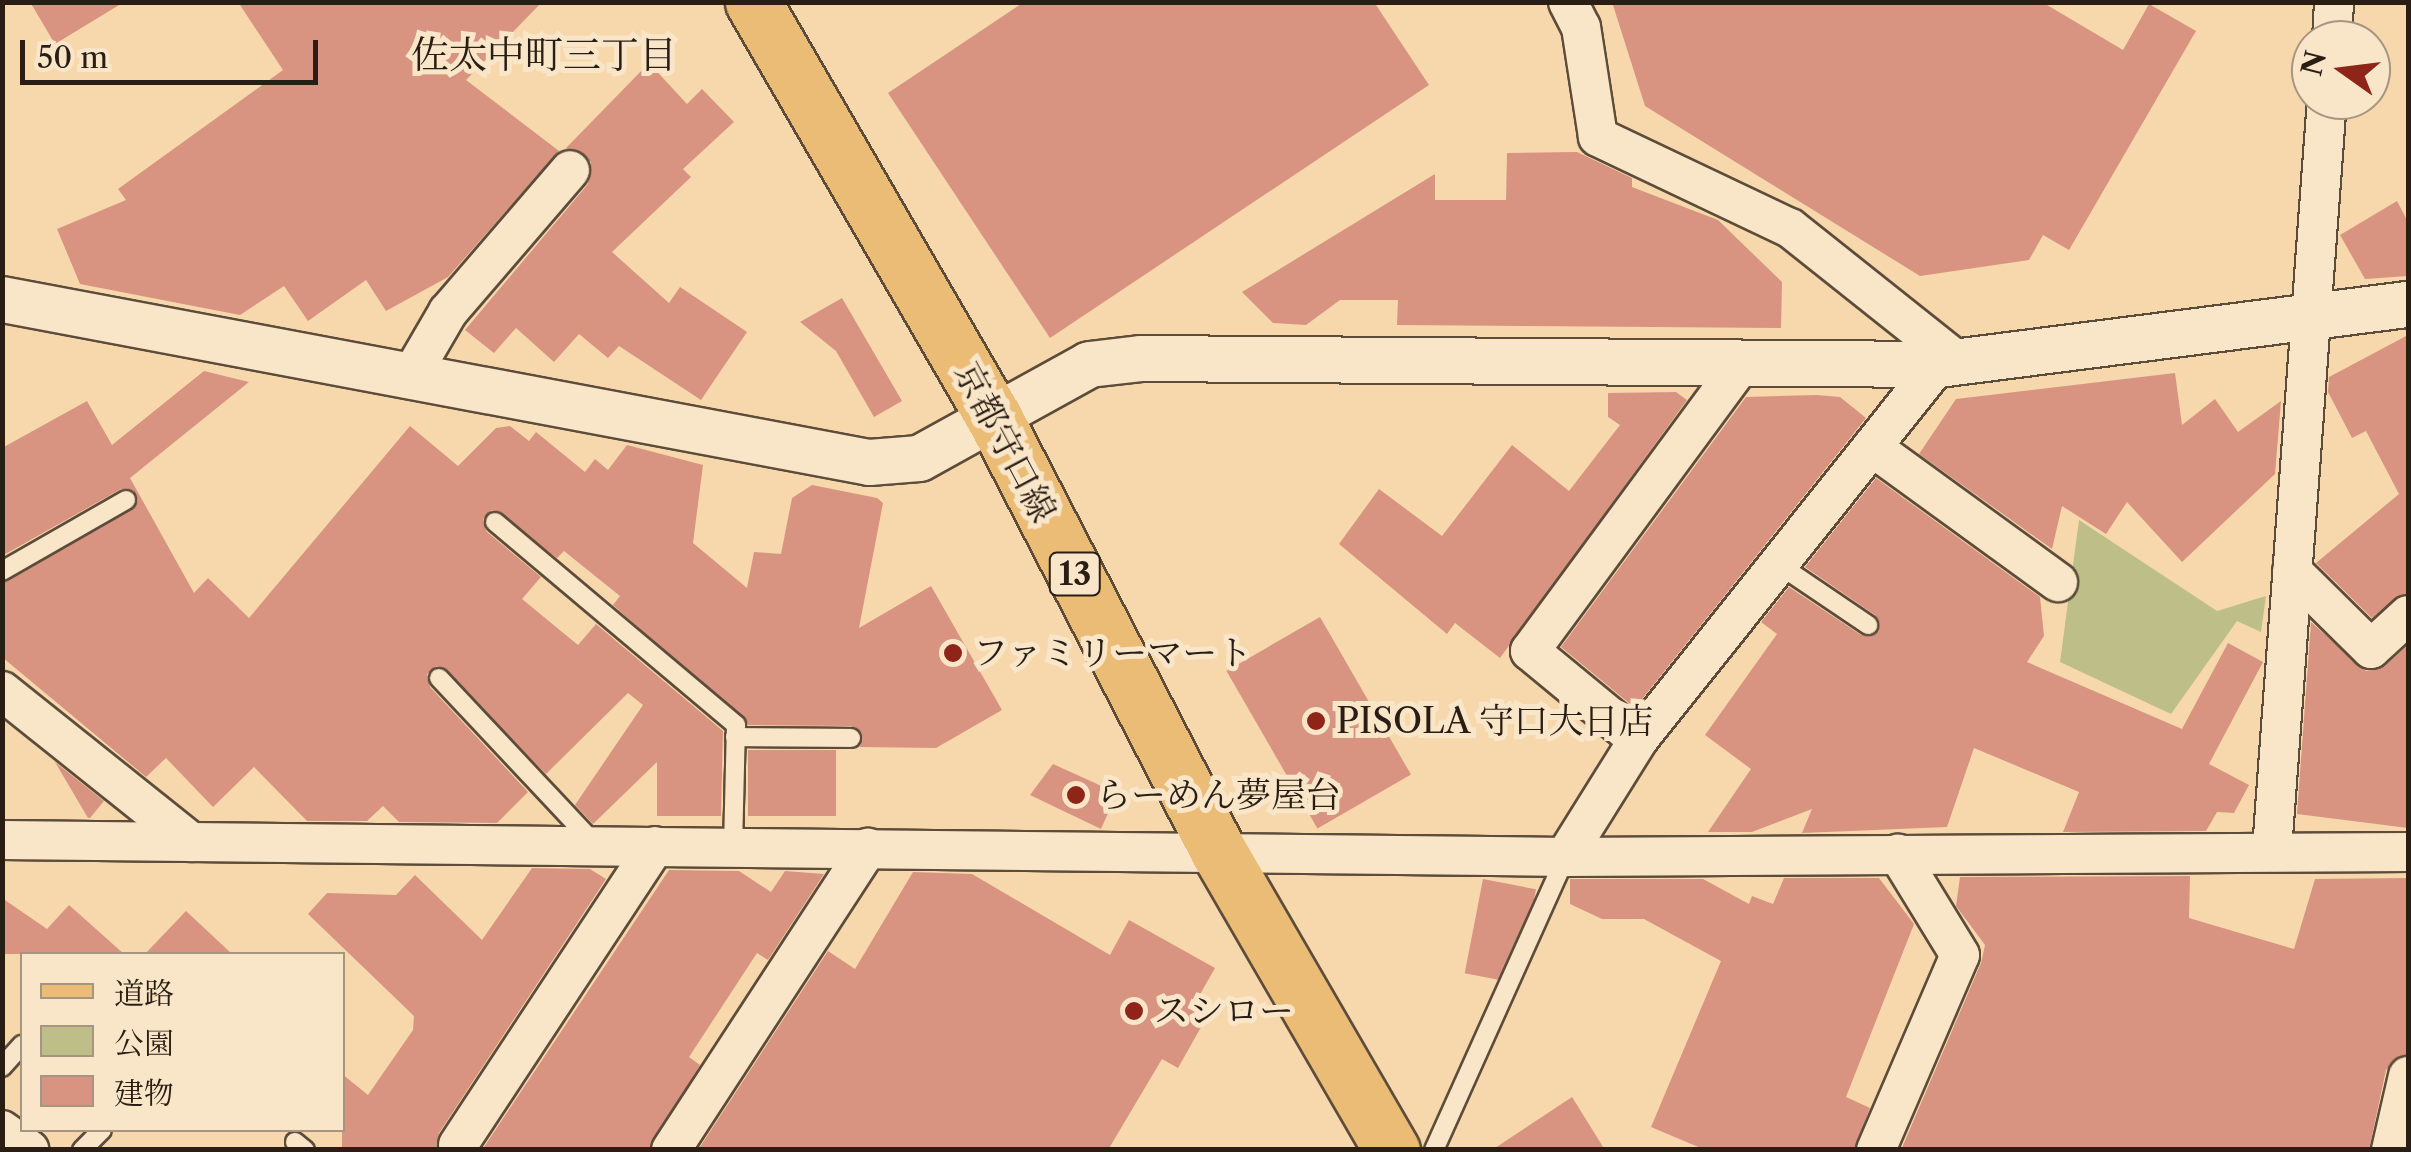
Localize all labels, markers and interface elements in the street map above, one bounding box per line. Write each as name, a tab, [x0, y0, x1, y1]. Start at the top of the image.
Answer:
scale bar	[25, 20, 322, 82]
north arrow	[2291, 20, 2391, 120]
district label: 佐太中町三丁目	[411, 32, 677, 78]
text: 50 m	[37, 39, 108, 76]
text: N	[2294, 47, 2333, 79]
street label: 京都守口線	[945, 355, 1065, 529]
road number: 13	[1048, 547, 1102, 601]
place label: ファミリーマート	[973, 632, 1253, 674]
marker: ファミリーマート	[942, 642, 964, 664]
place label: PISOLA 守口大日店	[1336, 700, 1655, 742]
marker: PISOLA 守口大日店	[1305, 710, 1327, 732]
place label: らーめん夢屋台	[1096, 774, 1341, 816]
marker: らーめん夢屋台	[1065, 784, 1087, 806]
legend	[20, 952, 345, 1132]
text: 道路	[114, 975, 174, 1012]
place label: スシロー	[1154, 990, 1294, 1032]
marker: スシロー	[1123, 1000, 1145, 1022]
text: 公園	[114, 1025, 174, 1062]
text: 建物	[114, 1075, 174, 1112]

